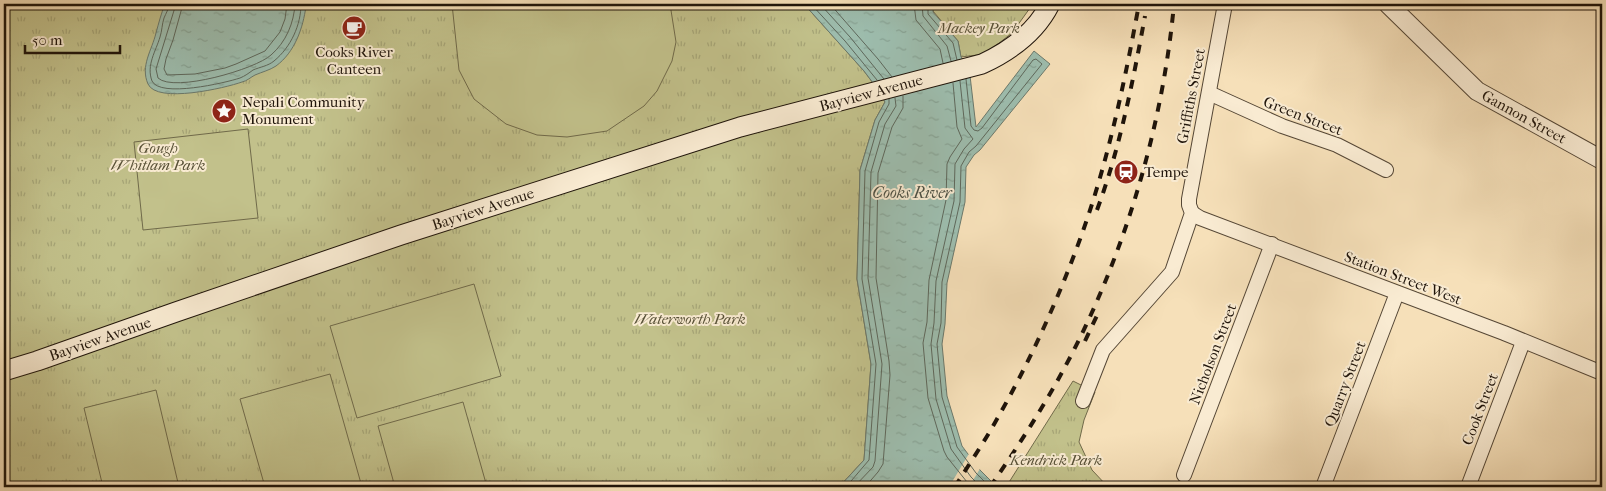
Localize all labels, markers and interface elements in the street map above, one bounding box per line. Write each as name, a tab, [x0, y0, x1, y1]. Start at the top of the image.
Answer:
cafe icon: Cooks River Canteen	[341, 15, 367, 41]
park label: Mackey Park	[937, 19, 1020, 37]
scale bar	[25, 22, 120, 54]
text: 50 m	[32, 31, 63, 49]
place label: Cooks River Canteen	[315, 43, 393, 78]
street label: Griffiths Street	[1173, 46, 1209, 145]
street label: Bayview Avenue	[817, 70, 925, 115]
street label: Gannon Street	[1479, 86, 1570, 148]
place label: Nepali Community Monument	[242, 93, 366, 128]
street label: Green Street	[1261, 93, 1346, 140]
place icon: Nepali Community Monument	[211, 98, 237, 124]
park label: Gough Whitlam Park	[111, 139, 205, 174]
station icon: Tempe	[1113, 159, 1139, 185]
place label: Tempe	[1144, 163, 1189, 181]
water label: Cooks River	[872, 183, 954, 202]
street label: Bayview Avenue	[430, 184, 537, 234]
street label: Station Street West	[1342, 247, 1465, 309]
street label: Nicholson Street	[1185, 300, 1241, 407]
park label: Waterworth Park	[634, 310, 746, 328]
street label: Bayview Avenue	[47, 313, 154, 365]
street label: Quarry Street	[1320, 338, 1370, 429]
street label: Cook Street	[1458, 370, 1502, 448]
park label: Kendrick Park	[1009, 451, 1102, 469]

